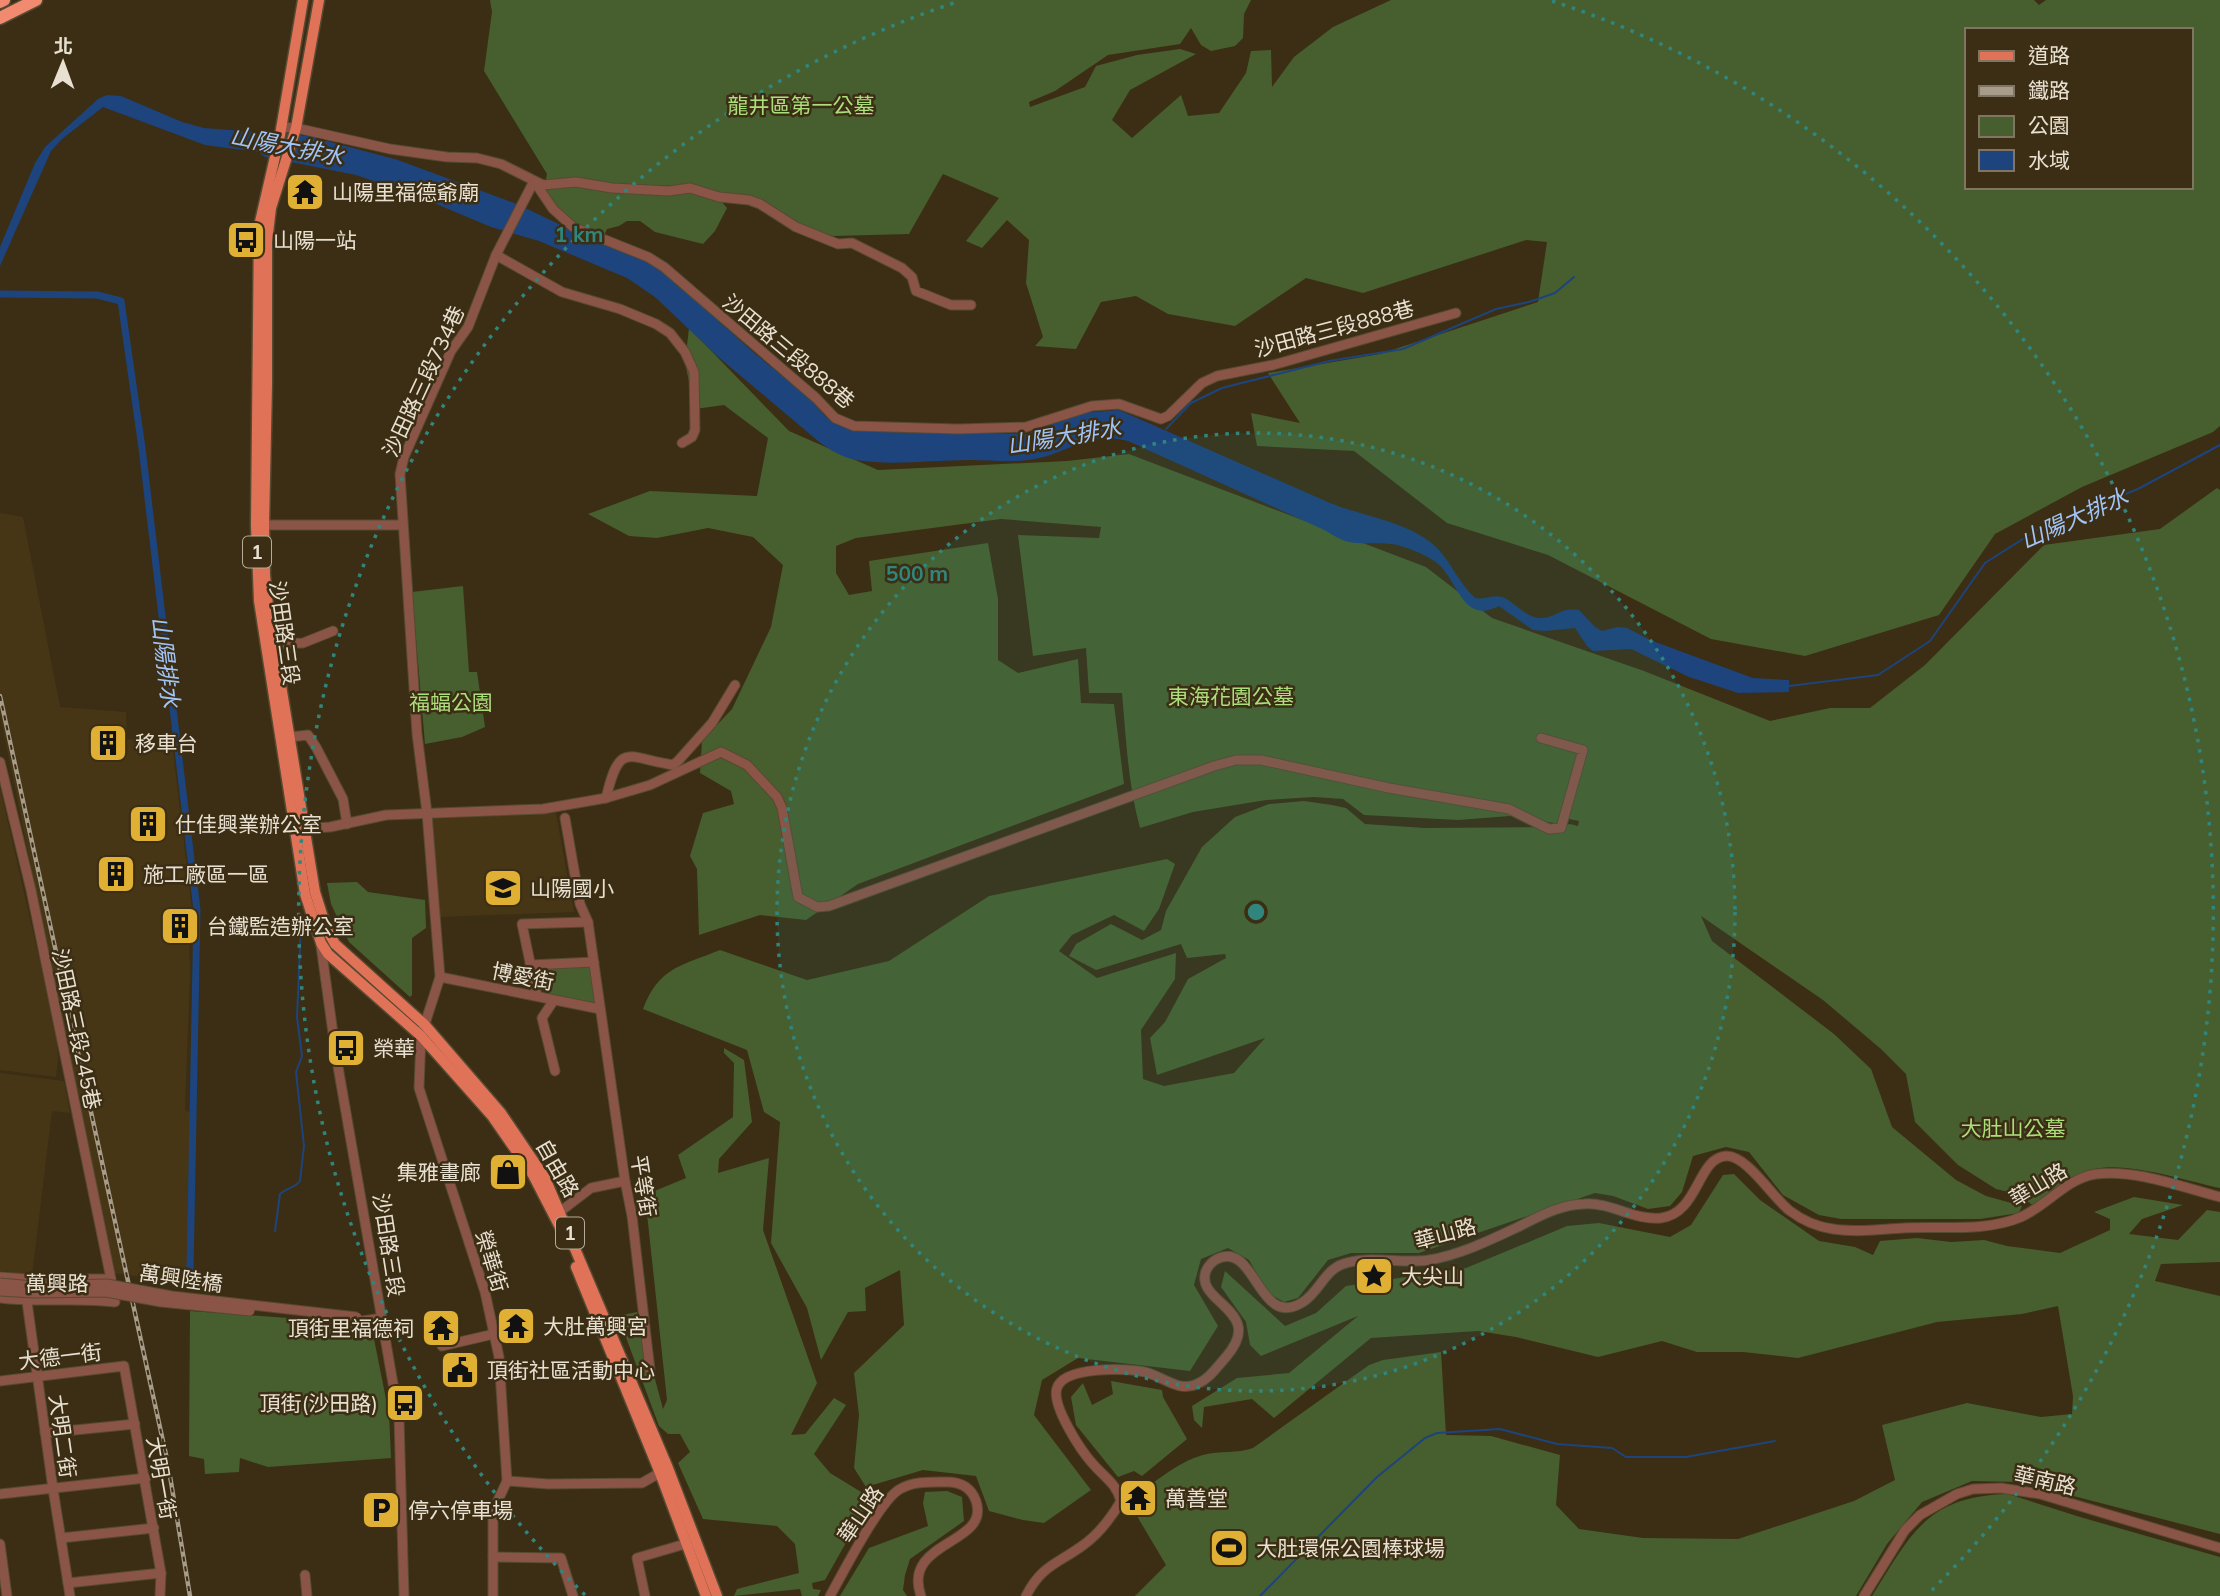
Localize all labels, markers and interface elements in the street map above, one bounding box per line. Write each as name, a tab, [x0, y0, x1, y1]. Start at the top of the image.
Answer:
north arrow	[28, 28, 98, 98]
legend	[1965, 28, 2192, 189]
text: 北	[54, 34, 73, 58]
text: 道路	[2028, 42, 2070, 68]
text: 鐵路	[2028, 77, 2070, 103]
park label: 龍井區第一公墓	[728, 92, 875, 118]
text: 公園	[2028, 112, 2070, 138]
water label: 山陽大排水	[228, 121, 347, 171]
text: 水域	[2028, 147, 2070, 173]
temple icon: 山陽里福德爺廟	[284, 171, 326, 213]
place label: 山陽里福德爺廟	[332, 179, 479, 205]
bus stop icon: 山陽一站	[225, 219, 267, 261]
text: 1 km	[555, 221, 603, 247]
place label: 山陽一站	[273, 227, 357, 253]
street label: 沙田路三段888巷	[718, 288, 860, 414]
street label: 沙田路三段888巷	[1252, 294, 1416, 362]
street label: 沙田路三段734巷	[377, 301, 469, 461]
water label: 山陽大排水	[1005, 413, 1124, 459]
water label: 山陽大排水	[2016, 481, 2133, 555]
road number: 1	[243, 537, 271, 568]
text: 500 m	[886, 560, 948, 586]
street label: 沙田路三段	[265, 579, 305, 687]
water label: 山陽排水	[146, 615, 186, 710]
park label: 東海花園公墓	[1168, 683, 1294, 709]
park label: 福蝠公園	[409, 689, 493, 715]
building icon: 移車台	[87, 722, 129, 764]
place label: 移車台	[135, 730, 198, 756]
building icon: 仕佳興業辦公室	[127, 803, 169, 845]
place label: 仕佳興業辦公室	[175, 811, 322, 837]
building icon: 施工廠區一區	[95, 853, 137, 895]
place label: 施工廠區一區	[143, 861, 269, 887]
school or university icon: 山陽國小	[482, 867, 524, 909]
place label: 山陽國小	[530, 875, 614, 901]
centre of rings	[1244, 900, 1268, 924]
building icon: 台鐵監造辦公室	[159, 905, 201, 947]
place label: 台鐵監造辦公室	[207, 913, 354, 939]
street label: 沙田路三段245巷	[47, 946, 107, 1112]
street label: 博愛街	[490, 957, 556, 995]
bus stop icon: 榮華	[325, 1027, 367, 1069]
place label: 榮華	[373, 1035, 415, 1061]
park label: 大肚山公墓	[1961, 1115, 2066, 1141]
street label: 自由路	[531, 1134, 585, 1202]
shop icon: 集雅畫廊	[487, 1151, 529, 1193]
street label: 平等街	[626, 1153, 662, 1219]
street label: 華山路	[2004, 1157, 2072, 1211]
place label: 集雅畫廊	[397, 1159, 481, 1185]
street label: 沙田路三段	[368, 1191, 410, 1299]
street label: 華山路	[1411, 1212, 1479, 1254]
road number: 1	[556, 1218, 584, 1248]
street label: 榮華街	[470, 1227, 514, 1295]
place icon: 大尖山	[1353, 1255, 1395, 1297]
street label: 萬興陸橋	[138, 1259, 224, 1297]
place label: 大尖山	[1401, 1263, 1464, 1289]
street label: 萬興路	[26, 1270, 89, 1296]
temple icon: 大肚萬興宮	[495, 1305, 537, 1347]
temple icon: 頂街里福德祠	[420, 1307, 462, 1349]
place label: 大肚萬興宮	[543, 1313, 648, 1339]
place label: 頂街里福德祠	[288, 1315, 414, 1341]
street label: 大德一街	[17, 1338, 103, 1374]
public building icon: 頂街社區活動中心	[439, 1349, 481, 1391]
place label: 頂街社區活動中心	[487, 1357, 655, 1383]
bus stop icon: 頂街(沙田路)	[384, 1382, 426, 1424]
place label: 頂街(沙田路)	[260, 1390, 378, 1416]
street label: 大明二街	[44, 1393, 82, 1479]
street label: 大明一街	[142, 1434, 182, 1522]
street label: 華南路	[2011, 1460, 2079, 1500]
temple icon: 萬善堂	[1117, 1477, 1159, 1519]
street label: 華山路	[832, 1481, 888, 1547]
place label: 萬善堂	[1165, 1485, 1228, 1511]
parking icon: 停六停車場	[360, 1489, 402, 1531]
place label: 停六停車場	[408, 1497, 513, 1523]
sports icon: 大肚環保公園棒球場	[1208, 1527, 1250, 1569]
place label: 大肚環保公園棒球場	[1256, 1535, 1445, 1561]

